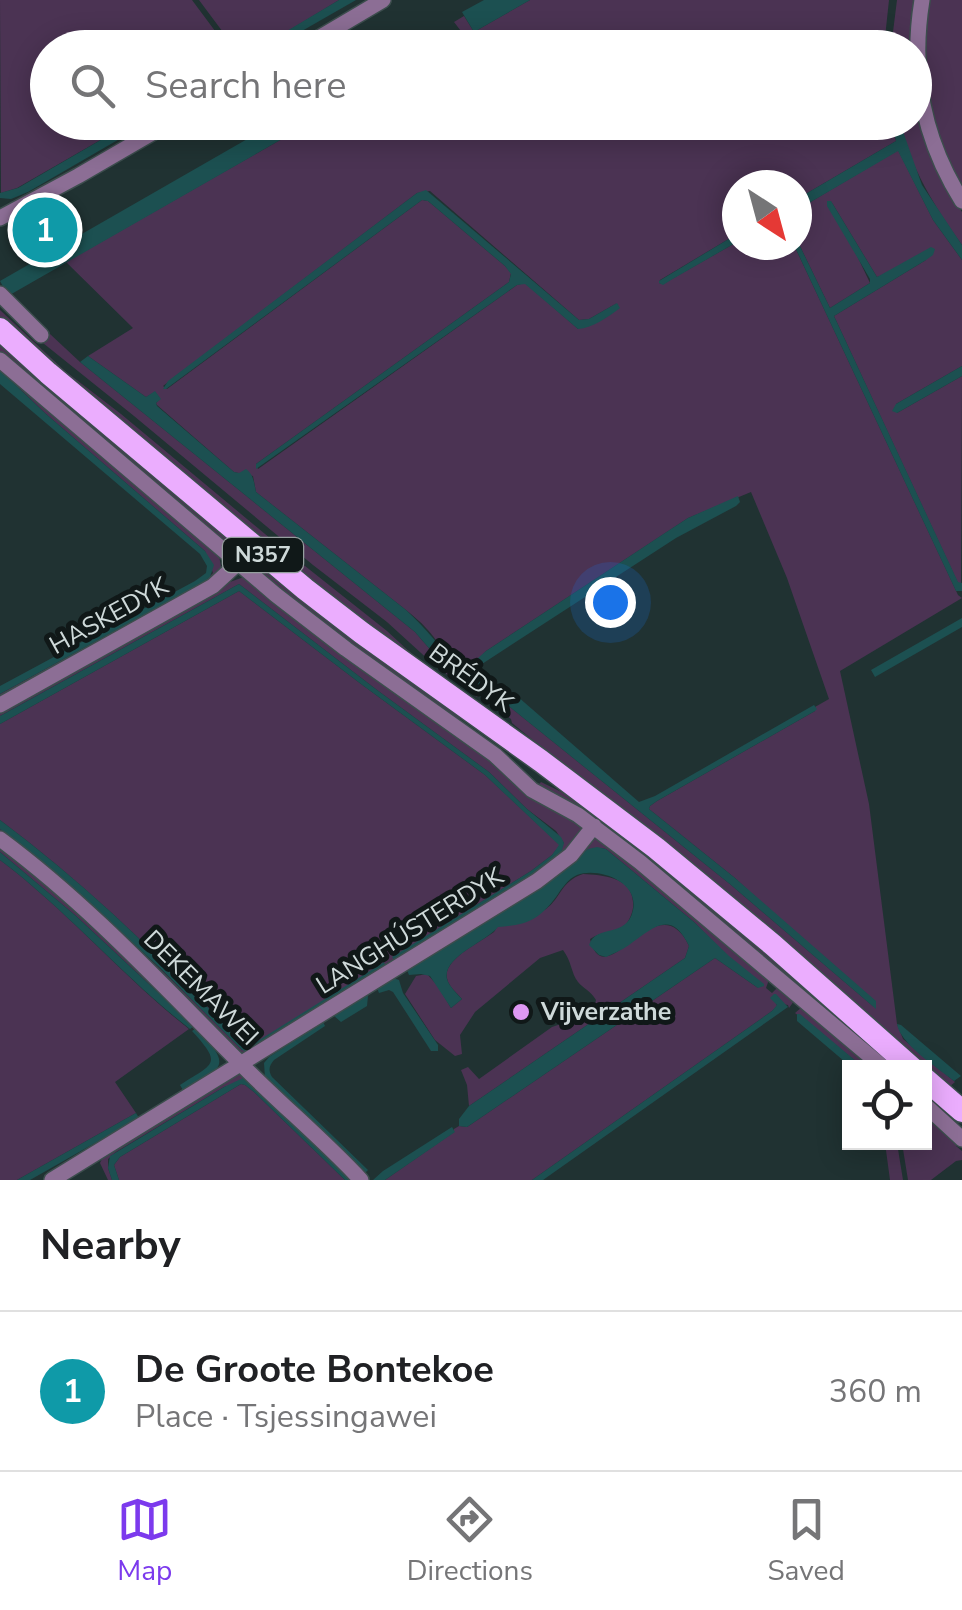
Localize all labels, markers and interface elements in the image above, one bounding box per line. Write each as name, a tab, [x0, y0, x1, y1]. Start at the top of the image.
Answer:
search box	[30, 30, 932, 140]
icon: search	[65, 58, 120, 113]
text: Search here	[145, 60, 346, 111]
north arrow	[722, 170, 812, 260]
pin: 1	[12, 192, 78, 268]
road number: N357	[223, 538, 303, 572]
street label: HASKEDYK	[43, 569, 175, 663]
your location	[585, 577, 636, 628]
street label: BRÉDYK	[422, 636, 520, 720]
street label: LANGHÚSTERDYK	[310, 859, 510, 1002]
street label: DEKEMAWEI	[136, 923, 266, 1053]
place label: Vijverzathe	[540, 995, 671, 1029]
marker: Vijverzathe	[510, 1001, 532, 1023]
map controls	[842, 1060, 932, 1150]
button: locate	[842, 1060, 932, 1150]
text: Nearby	[40, 1217, 181, 1274]
text: De Groote Bontekoe	[135, 1344, 494, 1395]
text: 1	[63, 1370, 82, 1413]
text: 360 m	[829, 1370, 922, 1413]
text: Place · Tsjessingawei	[135, 1395, 437, 1438]
tab: Map	[117, 1492, 172, 1590]
tab: Directions	[407, 1492, 533, 1590]
tab: Saved	[767, 1492, 845, 1590]

